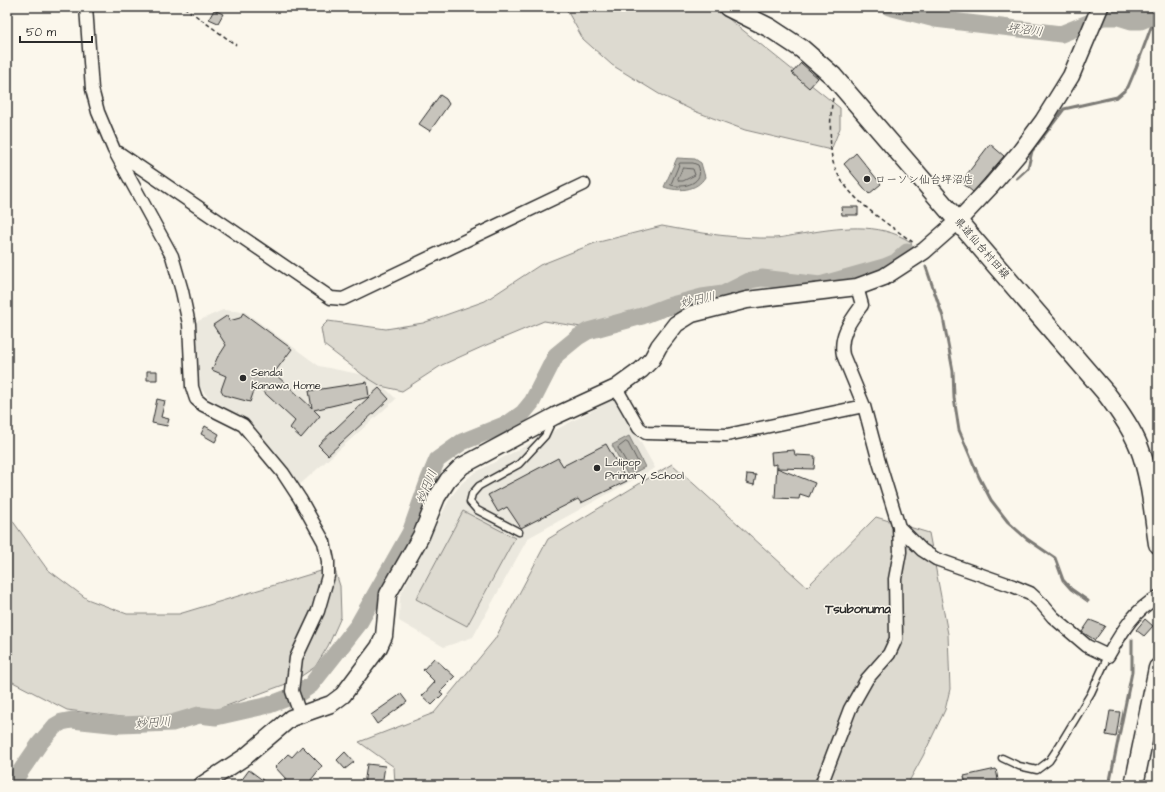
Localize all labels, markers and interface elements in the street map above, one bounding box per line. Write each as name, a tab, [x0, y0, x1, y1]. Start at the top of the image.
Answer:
scale bar	[20, 18, 92, 44]
water label: 坪沼川	[1006, 19, 1044, 41]
text: 50 m	[26, 24, 57, 41]
place label: ローソン仙台坪沼店	[875, 172, 974, 187]
marker: ローソン仙台坪沼店	[862, 174, 872, 184]
street label: 県道仙台村田線	[951, 214, 1013, 282]
water label: 妙円川	[679, 288, 717, 312]
place label: Sendai Kanawa Home	[251, 365, 321, 393]
marker: Sendai Kanawa Home	[238, 373, 248, 383]
place label: Lolipop Primary School	[605, 455, 684, 484]
marker: Lolipop Primary School	[592, 463, 602, 473]
water label: 妙円川	[413, 467, 441, 507]
district label: Tsubonuma	[824, 600, 891, 618]
water label: 妙円川	[134, 713, 172, 733]

